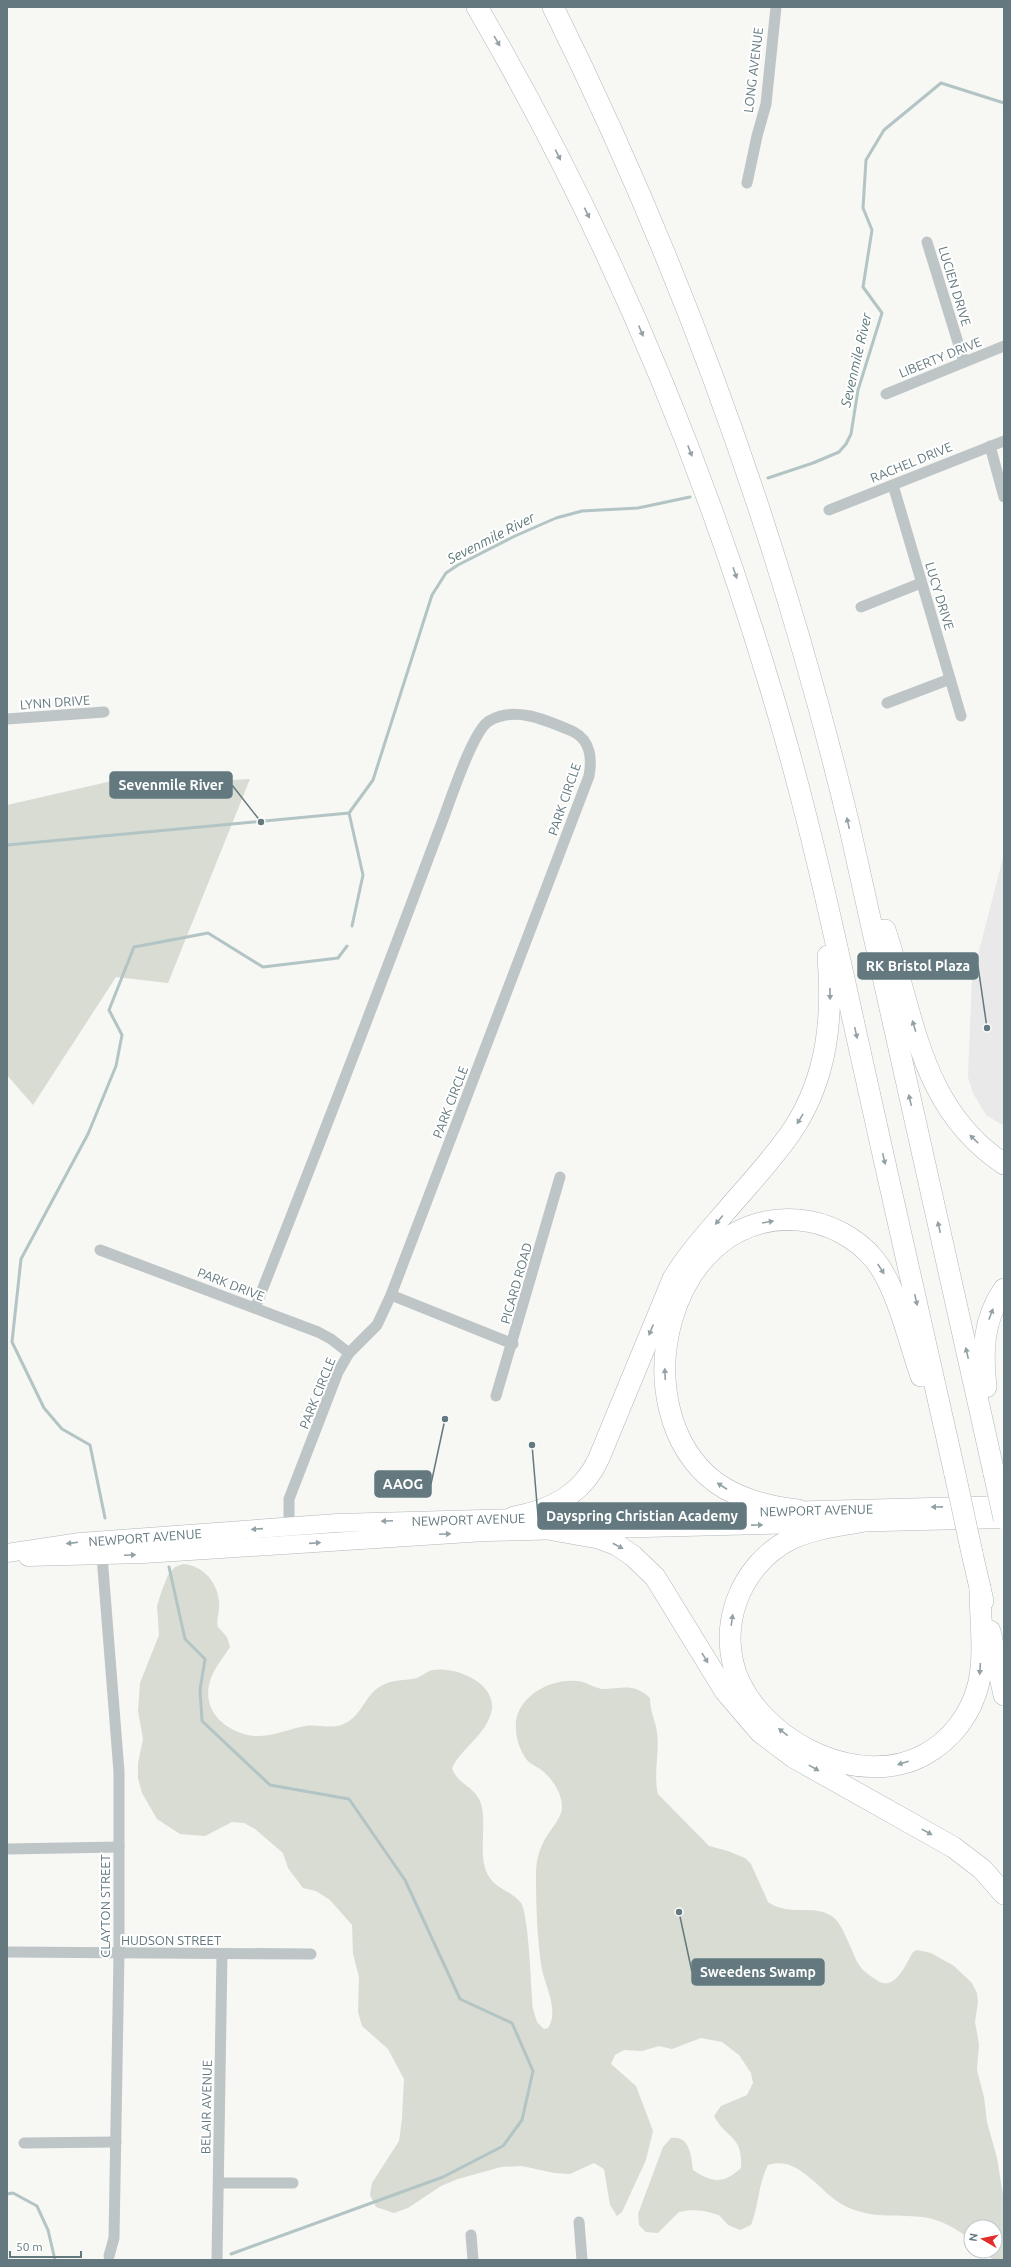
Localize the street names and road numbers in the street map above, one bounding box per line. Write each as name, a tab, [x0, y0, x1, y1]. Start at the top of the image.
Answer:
street label: LONG AVENUE	[741, 26, 765, 114]
street label: LUCIEN DRIVE	[936, 245, 974, 327]
street label: LIBERTY DRIVE	[897, 334, 983, 380]
street label: RACHEL DRIVE	[868, 439, 954, 485]
street label: LUCY DRIVE	[923, 560, 957, 632]
street label: LYNN DRIVE	[19, 693, 91, 711]
street label: PARK CIRCLE	[545, 761, 583, 837]
street label: PARK CIRCLE	[430, 1064, 470, 1140]
street label: PICARD ROAD	[498, 1241, 534, 1325]
street label: PARK DRIVE	[195, 1265, 267, 1303]
street label: PARK CIRCLE	[296, 1355, 338, 1431]
street label: NEWPORT AVENUE	[759, 1502, 873, 1519]
street label: NEWPORT AVENUE	[411, 1511, 525, 1528]
street label: NEWPORT AVENUE	[88, 1526, 202, 1548]
street label: CLAYTON STREET	[98, 1854, 112, 1958]
street label: HUDSON STREET	[121, 1933, 221, 1947]
street label: BELAIR AVENUE	[198, 2060, 214, 2154]

